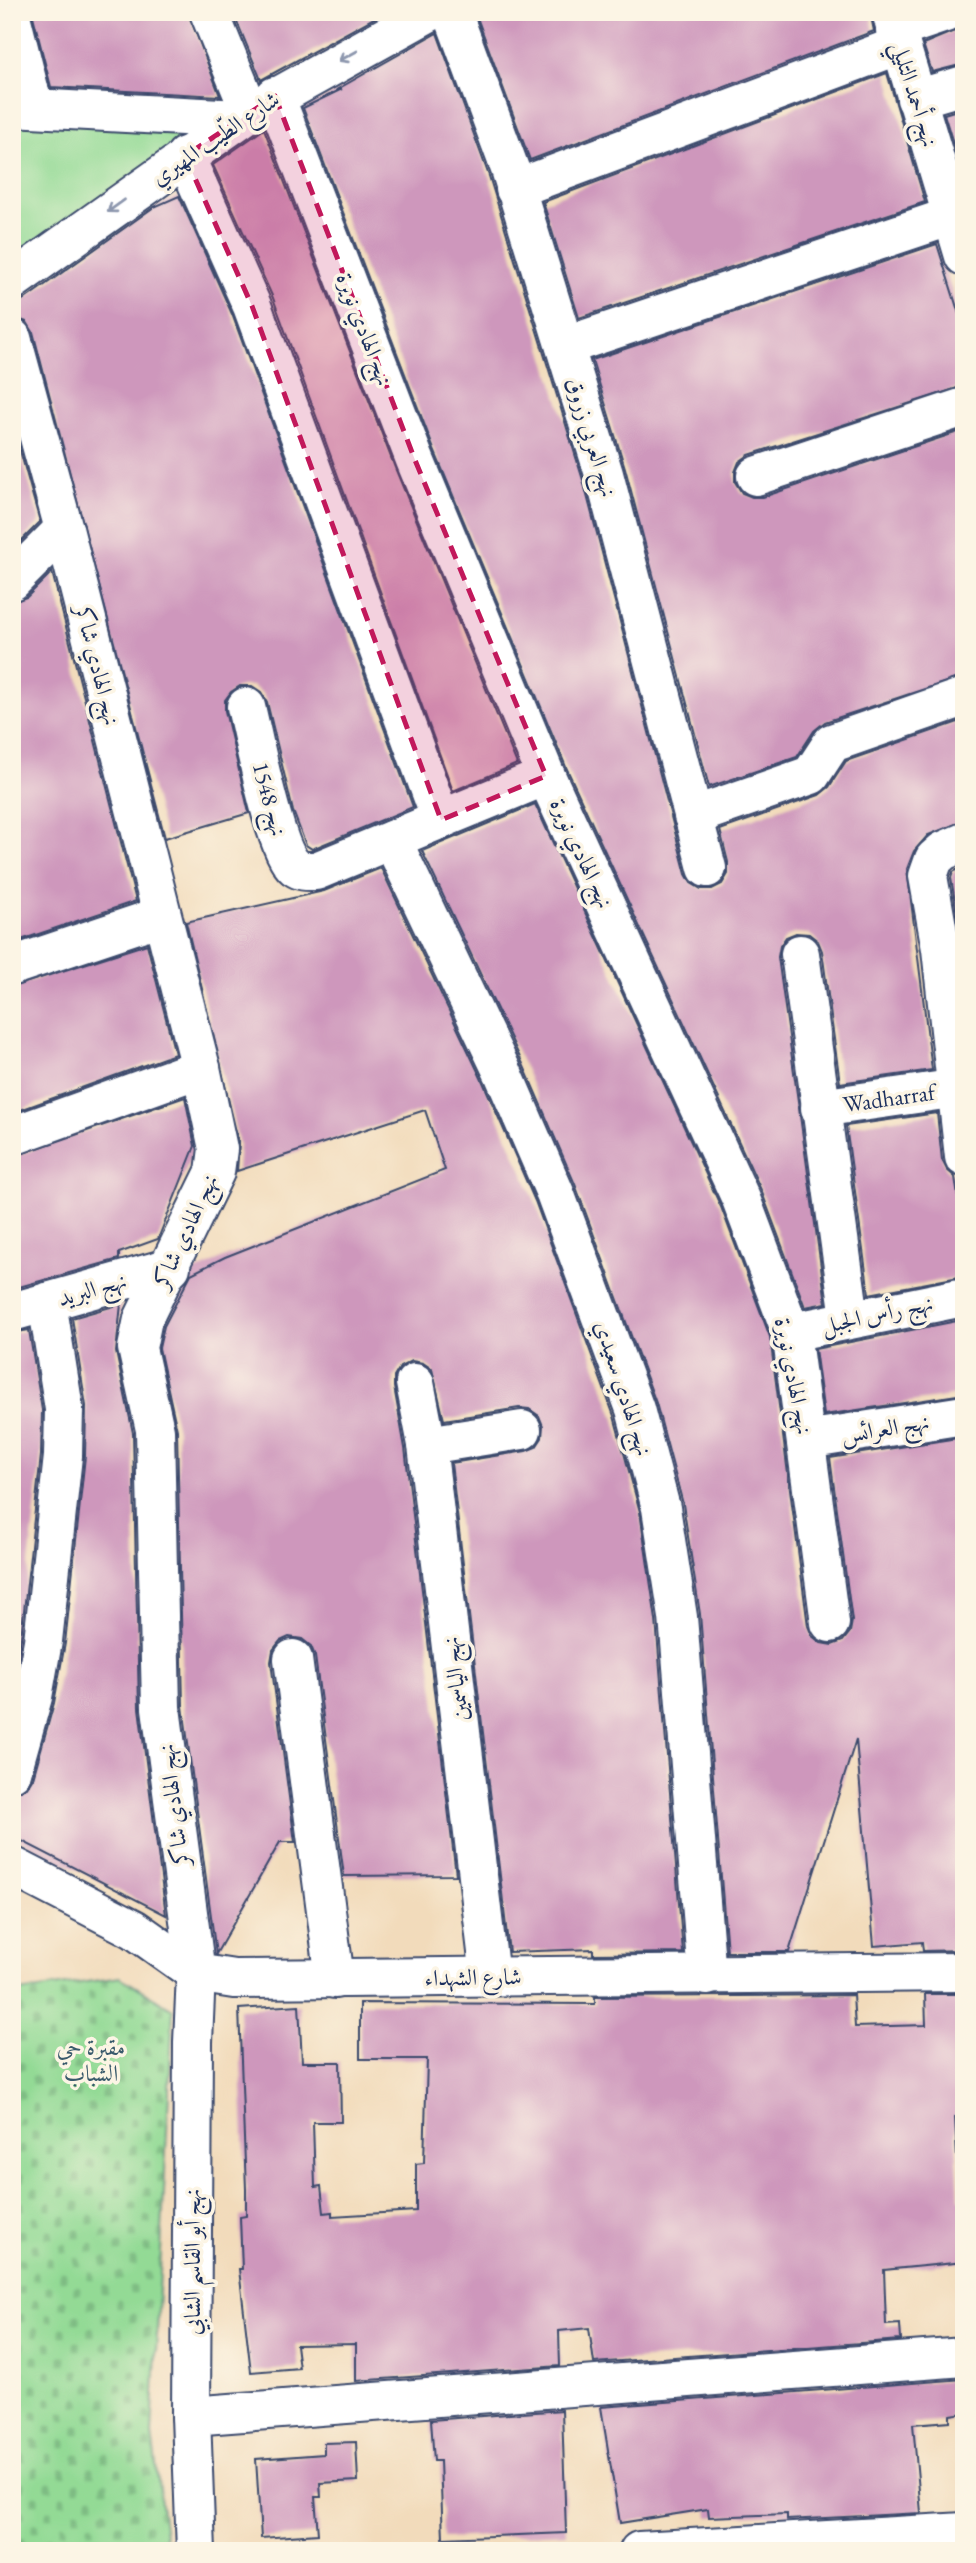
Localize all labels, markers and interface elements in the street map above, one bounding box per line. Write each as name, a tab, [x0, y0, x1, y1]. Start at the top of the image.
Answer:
street label: نهج أحمد التليلي	[877, 37, 946, 153]
one-way arrow	[339, 49, 359, 63]
street label: شارع الطّيب المهيري	[145, 84, 288, 196]
one-way arrow	[107, 199, 126, 213]
street label: نهج الهادي نويرة	[324, 268, 400, 392]
street label: نهج العربي زروق	[554, 374, 624, 502]
street label: نهج الهادي شاكر	[62, 600, 127, 730]
street label: نهج 1548	[240, 759, 294, 841]
street label: نهج الهادي نويرة	[538, 793, 621, 916]
street label: Wadharraf	[841, 1076, 940, 1119]
street label: نهج الهادي شاكر	[145, 1169, 230, 1297]
street label: نهج البريد	[54, 1265, 131, 1319]
street label: نهج رأس الجبل	[818, 1287, 937, 1346]
street label: نهج الهادي نويرة	[762, 1315, 820, 1438]
street label: نهج الهادي سعيدي	[582, 1317, 660, 1461]
street label: نهج العرائس	[839, 1406, 932, 1456]
street label: نهج الياسمين	[435, 1634, 481, 1723]
street label: نهج الهادي شاكر	[151, 1742, 202, 1870]
street label: شارع الشهداء	[424, 1961, 522, 1998]
park label: مقبرة حي الشباب	[57, 2032, 125, 2088]
street label: نهج أبو القاسم الشابي	[176, 2189, 215, 2335]

